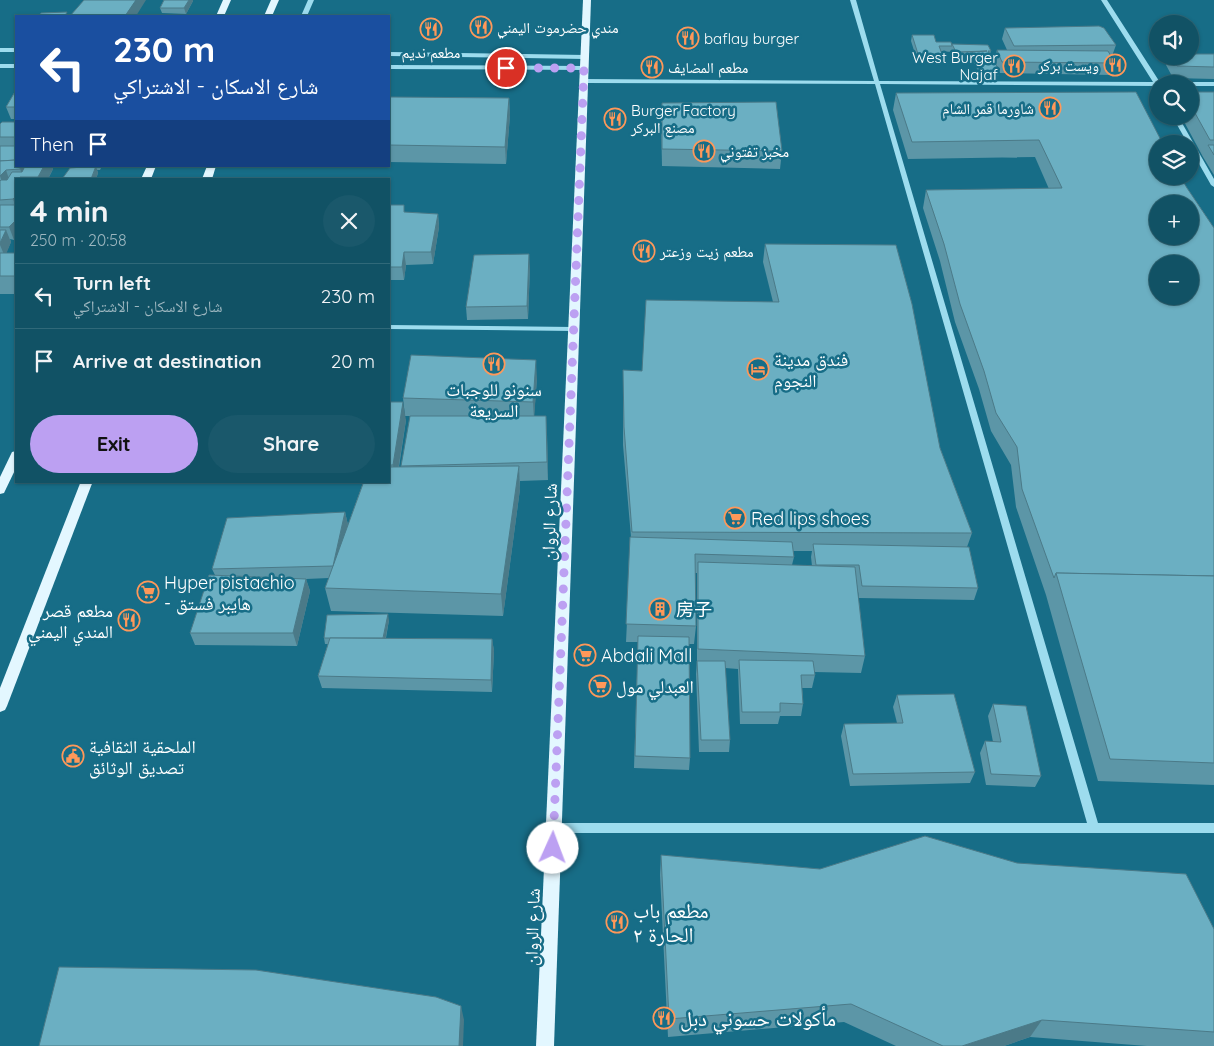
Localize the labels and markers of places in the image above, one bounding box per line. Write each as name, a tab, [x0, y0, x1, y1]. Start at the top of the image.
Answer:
restaurant icon: مندي حضرموت اليمني	[469, 15, 493, 39]
restaurant icon: مطعم نديم	[419, 17, 443, 41]
place label: مندي حضرموت اليمني	[497, 18, 619, 39]
restaurant icon: baflay burger	[676, 26, 700, 50]
place label: baflay burger	[704, 29, 799, 48]
place label: مطعم نديم	[402, 43, 461, 63]
pin	[485, 47, 527, 89]
place label: West Burger Najaf	[912, 48, 999, 84]
restaurant icon: ويست بركر	[1103, 53, 1127, 77]
restaurant icon: West Burger Najaf	[1002, 54, 1026, 78]
restaurant icon: مطعم المضايف	[640, 55, 664, 79]
place label: ويست بركر	[1037, 56, 1099, 75]
place label: مطعم المضايف	[668, 58, 748, 78]
restaurant icon: شاورما قمر الشام	[1038, 96, 1062, 120]
place label: شاورما قمر الشام	[942, 99, 1034, 119]
place label: Burger Factory مصنع البركر	[630, 101, 736, 138]
restaurant icon: Burger Factory مصنع البركر	[603, 107, 627, 131]
restaurant icon: مخبز تفتوني	[692, 139, 716, 163]
place label: مخبز تفتوني	[720, 142, 789, 163]
restaurant icon: مطعم زيت وزعتر	[632, 239, 656, 263]
place label: مطعم زيت وزعتر	[659, 242, 754, 262]
place label: فندق مدينة النجوم	[774, 348, 848, 393]
restaurant icon: سنونو للوجبات السريعة	[482, 352, 506, 376]
hotel icon: فندق مدينة النجوم	[746, 357, 770, 381]
place label: سنونو للوجبات السريعة	[446, 378, 542, 422]
supermarket icon: Red lips shoes	[723, 506, 747, 530]
place label: Red lips shoes	[751, 507, 869, 530]
place label: Hyper pistachio - هايبر فستق	[164, 571, 295, 615]
supermarket icon: Hyper pistachio - هايبر فستق	[136, 580, 160, 604]
building icon: 房子	[648, 597, 672, 621]
place label: 房子	[676, 598, 712, 621]
place label: مطعم قصر المندي اليمني	[28, 599, 113, 646]
restaurant icon: مطعم قصر المندي اليمني	[117, 608, 141, 632]
supermarket icon: Abdali Mall	[573, 643, 597, 667]
place label: Abdali Mall	[601, 644, 692, 667]
supermarket icon: العبدلي مول	[588, 674, 612, 698]
place label: العبدلي مول	[616, 675, 694, 701]
place label: الملحقية الثقافية تصديق الوثائق	[89, 735, 196, 779]
public building icon: الملحقية الثقافية تصديق الوثائق	[61, 744, 85, 768]
place label: مطعم باب الحارة ٢	[633, 897, 709, 947]
restaurant icon: مطعم باب الحارة ٢	[605, 910, 629, 934]
place label: مأكولات حسوني دبل	[680, 1005, 836, 1035]
restaurant icon: مأكولات حسوني دبل	[652, 1006, 676, 1030]

